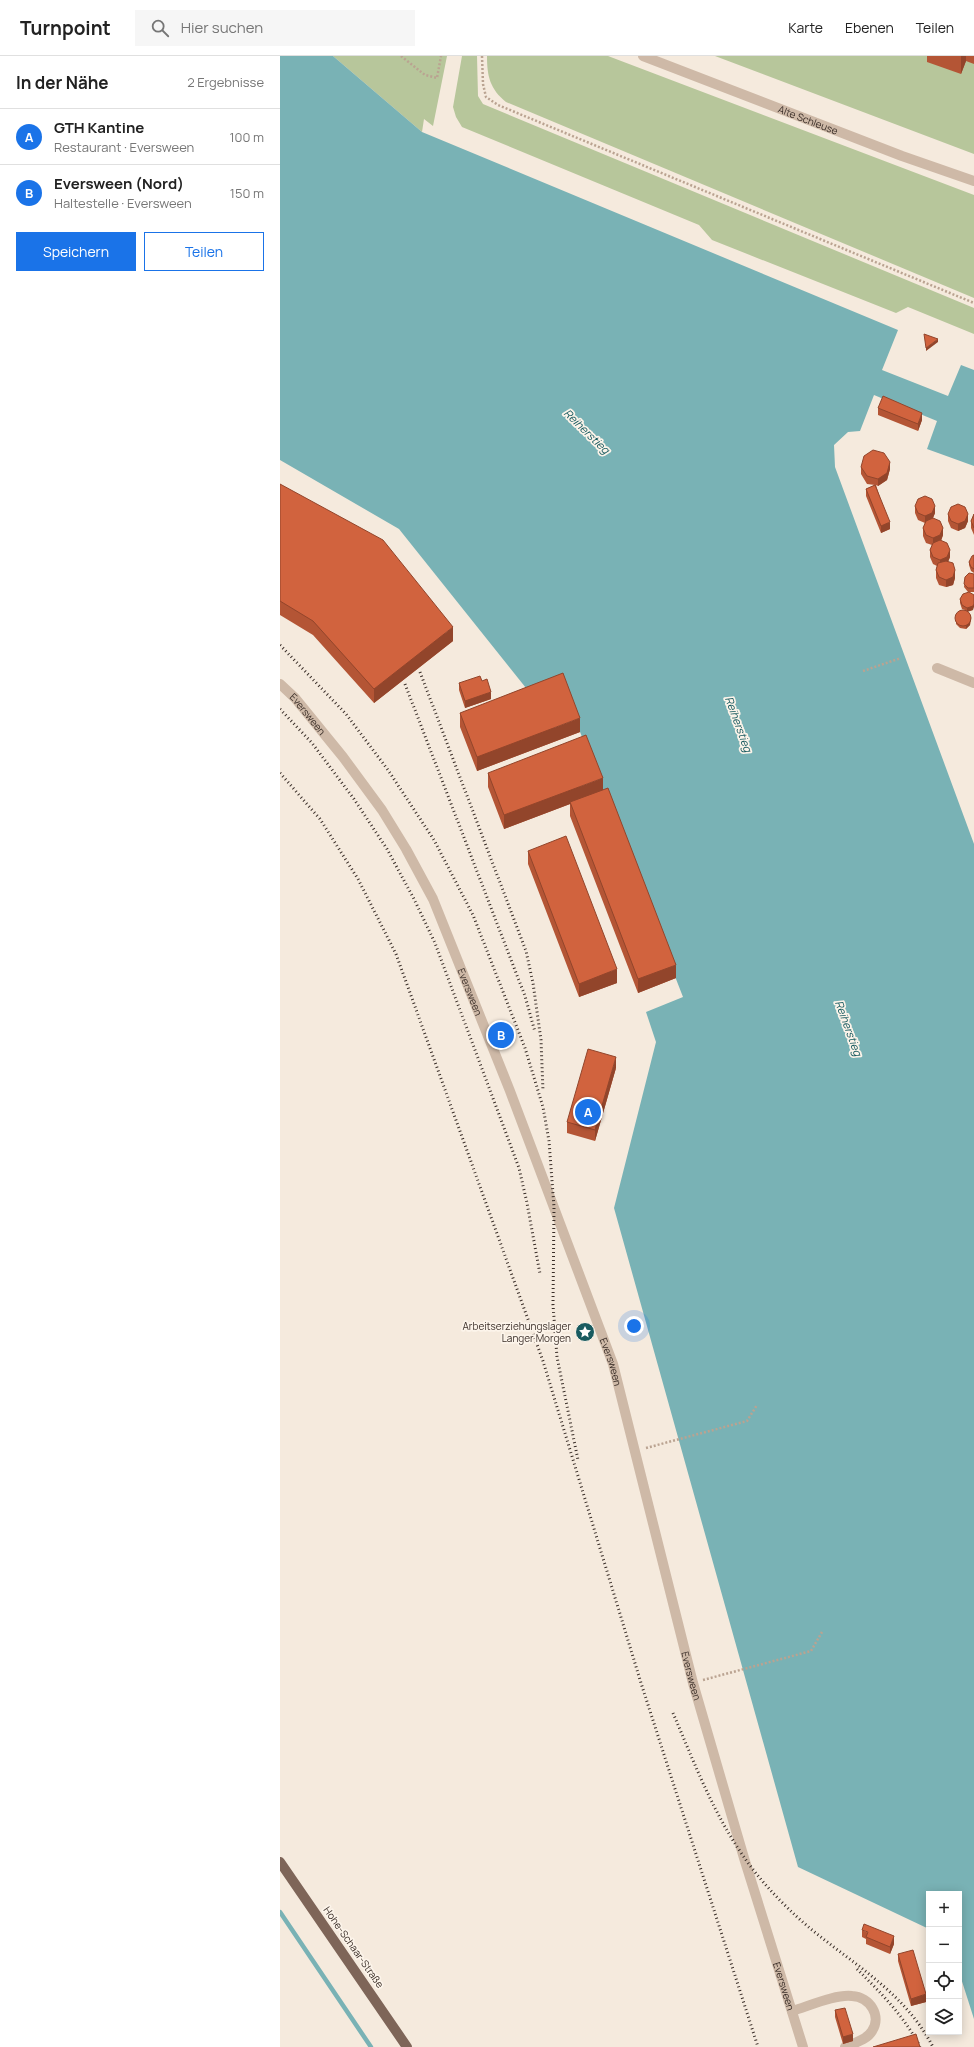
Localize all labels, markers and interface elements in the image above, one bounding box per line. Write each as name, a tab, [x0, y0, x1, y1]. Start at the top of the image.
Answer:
search box	[135, 10, 415, 46]
text: Turnpoint	[20, 15, 111, 41]
icon: search	[149, 17, 171, 39]
text: Hier suchen	[181, 17, 263, 38]
text: Karte	[788, 18, 823, 37]
text: Ebenen	[845, 18, 894, 37]
text: Teilen	[916, 18, 954, 37]
text: In der Nähe	[16, 71, 109, 94]
text: 2 Ergebnisse	[187, 73, 264, 91]
street label: Alte Schleuse	[776, 102, 840, 138]
text: GTH Kantine	[54, 117, 144, 138]
text: A	[25, 128, 33, 146]
text: 100 m	[229, 128, 264, 146]
text: Restaurant · Eversween	[54, 138, 194, 156]
text: Eversween (Nord)	[54, 173, 184, 194]
text: B	[25, 184, 33, 202]
text: 150 m	[230, 184, 264, 202]
text: Haltestelle · Eversween	[54, 194, 192, 212]
button: Speichern	[16, 232, 136, 271]
button: Teilen	[144, 232, 264, 271]
water label: Reiherstieg	[561, 405, 614, 458]
street label: Eversween	[287, 690, 329, 738]
water label: Reiherstieg	[722, 694, 757, 755]
street label: Eversween	[454, 966, 486, 1018]
water label: Reiherstieg	[832, 998, 867, 1059]
pin: B	[488, 1020, 514, 1050]
pin: A	[575, 1097, 601, 1127]
your location	[624, 1316, 644, 1336]
place label: Arbeitserziehungslager Langer Morgen	[463, 1319, 571, 1345]
place icon: Arbeitserziehungslager Langer Morgen	[574, 1321, 596, 1343]
street label: Eversween	[597, 1336, 625, 1387]
street label: Eversween	[678, 1650, 705, 1702]
map controls	[926, 1891, 962, 2035]
button: +	[926, 1891, 962, 1927]
street label: Hohe-Schaar-Straße	[321, 1904, 387, 1991]
button: −	[926, 1927, 962, 1963]
street label: Eversween	[770, 1960, 798, 2012]
button: locate	[926, 1963, 962, 1999]
button: layers	[926, 1999, 962, 2035]

